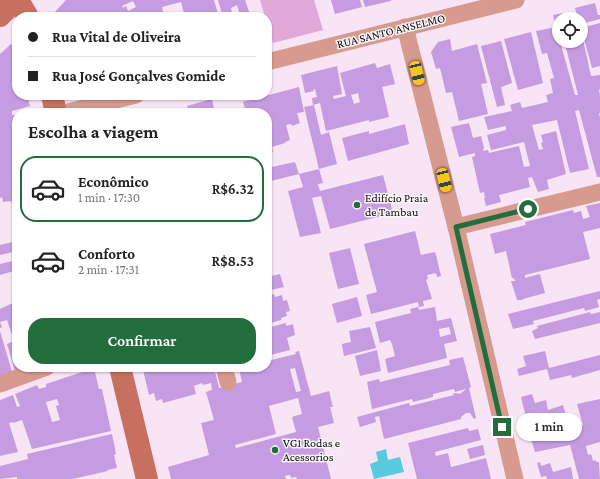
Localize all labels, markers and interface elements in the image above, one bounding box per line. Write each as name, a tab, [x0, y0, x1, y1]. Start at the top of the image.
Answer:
street label: RUA SANTO ANSELMO	[335, 11, 447, 51]
map controls	[552, 12, 588, 48]
button: locate	[552, 12, 588, 48]
text: Rua Vital de Oliveira	[52, 29, 181, 45]
car	[408, 60, 426, 86]
text: Rua José Gonçalves Gomide	[52, 68, 225, 84]
text: Escolha a viagem	[28, 122, 158, 142]
car	[435, 167, 453, 193]
icon: car	[30, 171, 66, 207]
text: Econômico	[78, 174, 149, 190]
text: R$6.32	[212, 181, 254, 197]
text: 1 min · 17:30	[78, 190, 140, 205]
place label: Edifício Praia de Tambau	[365, 191, 429, 219]
marker: Edifício Praia de Tambau	[352, 200, 362, 210]
route start	[519, 200, 537, 218]
icon: car	[30, 243, 66, 279]
text: Conforto	[78, 246, 135, 262]
text: R$8.53	[212, 253, 254, 269]
text: 2 min · 17:31	[78, 262, 139, 277]
button: Confirmar	[28, 318, 256, 364]
callout: 1 min	[516, 413, 582, 441]
route end	[493, 418, 511, 436]
text: 1 min	[535, 419, 563, 434]
place label: VG1 Rodas e Acessorios	[283, 436, 340, 464]
marker: VG1 Rodas e Acessorios	[270, 445, 280, 455]

